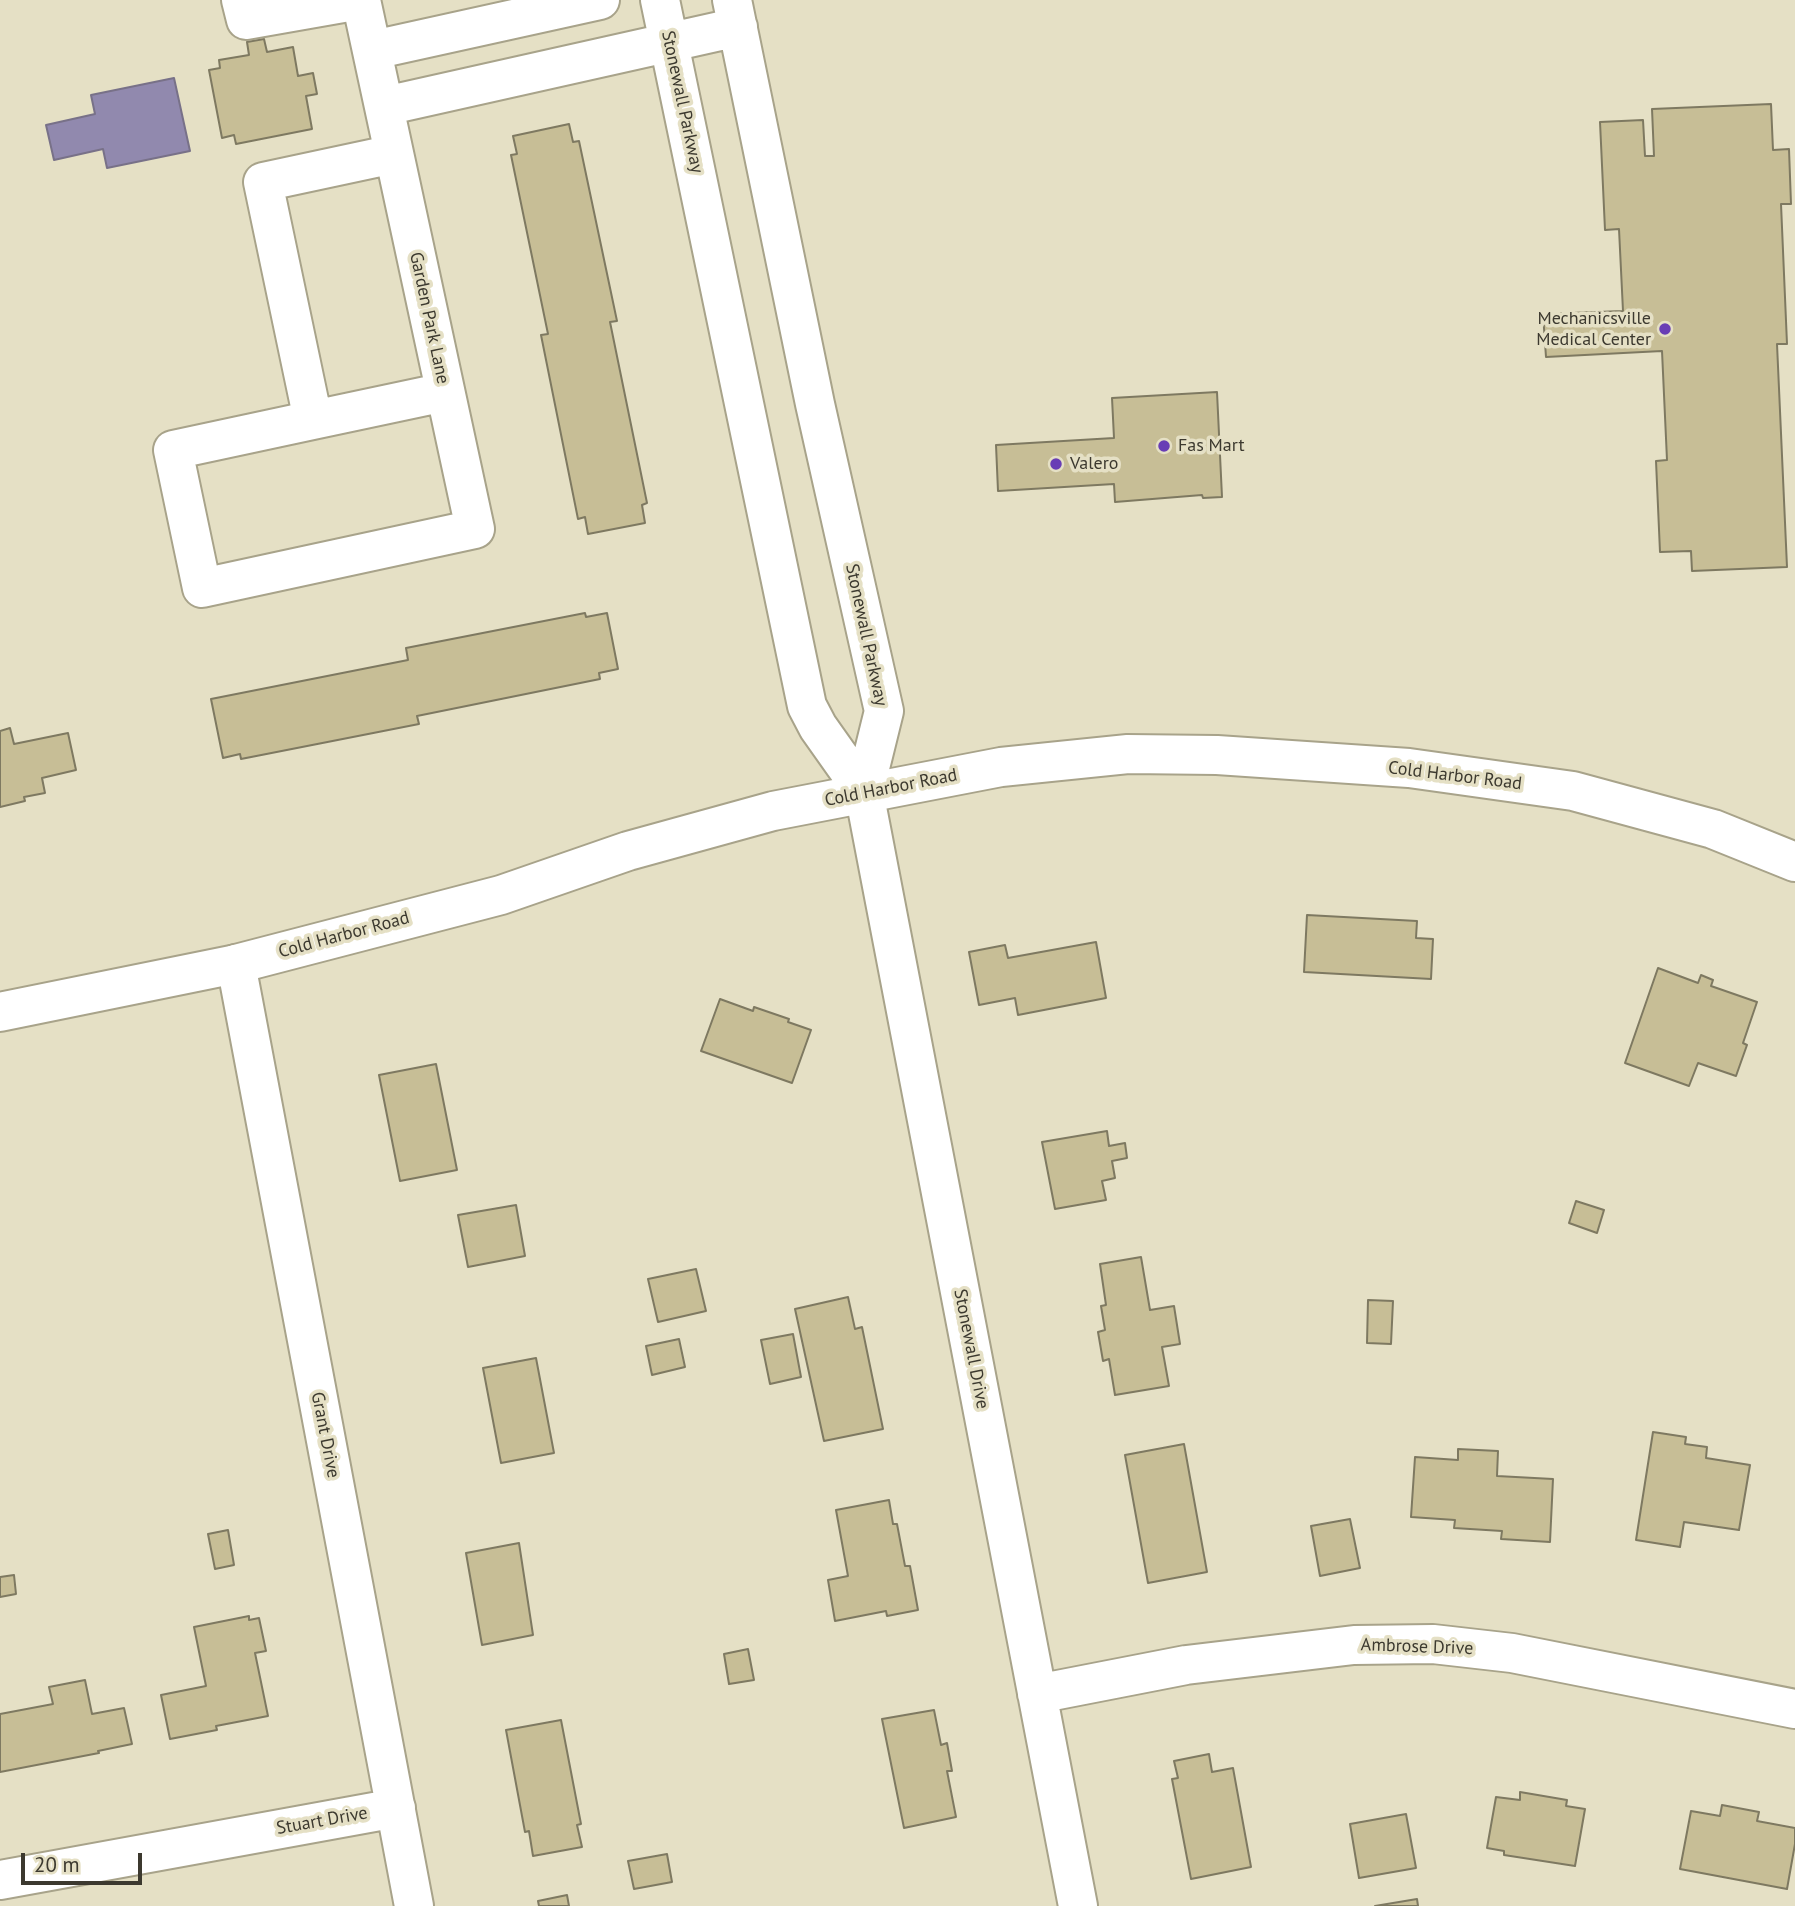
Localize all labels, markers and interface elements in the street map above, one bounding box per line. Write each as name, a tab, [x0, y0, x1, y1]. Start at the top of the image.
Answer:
street label: Stonewall Parkway	[656, 29, 708, 175]
street label: Garden Park Lane	[404, 250, 454, 386]
place label: Mechanicsville Medical Center	[1536, 308, 1651, 350]
marker: Mechanicsville Medical Center	[1657, 321, 1673, 337]
place label: Fas Mart	[1178, 435, 1245, 457]
marker: Fas Mart	[1156, 438, 1172, 454]
place label: Valero	[1070, 453, 1118, 475]
marker: Valero	[1048, 456, 1064, 472]
street label: Stonewall Parkway	[840, 562, 892, 708]
street label: Cold Harbor Road	[1387, 757, 1523, 795]
street label: Cold Harbor Road	[823, 765, 959, 811]
street label: Cold Harbor Road	[276, 907, 412, 963]
street label: Stonewall Drive	[949, 1287, 993, 1411]
street label: Grant Drive	[306, 1390, 344, 1480]
street label: Ambrose Drive	[1360, 1634, 1474, 1660]
street label: Stuart Drive	[275, 1802, 369, 1840]
scale bar	[24, 1840, 145, 1884]
text: 20 m	[34, 1851, 80, 1878]

